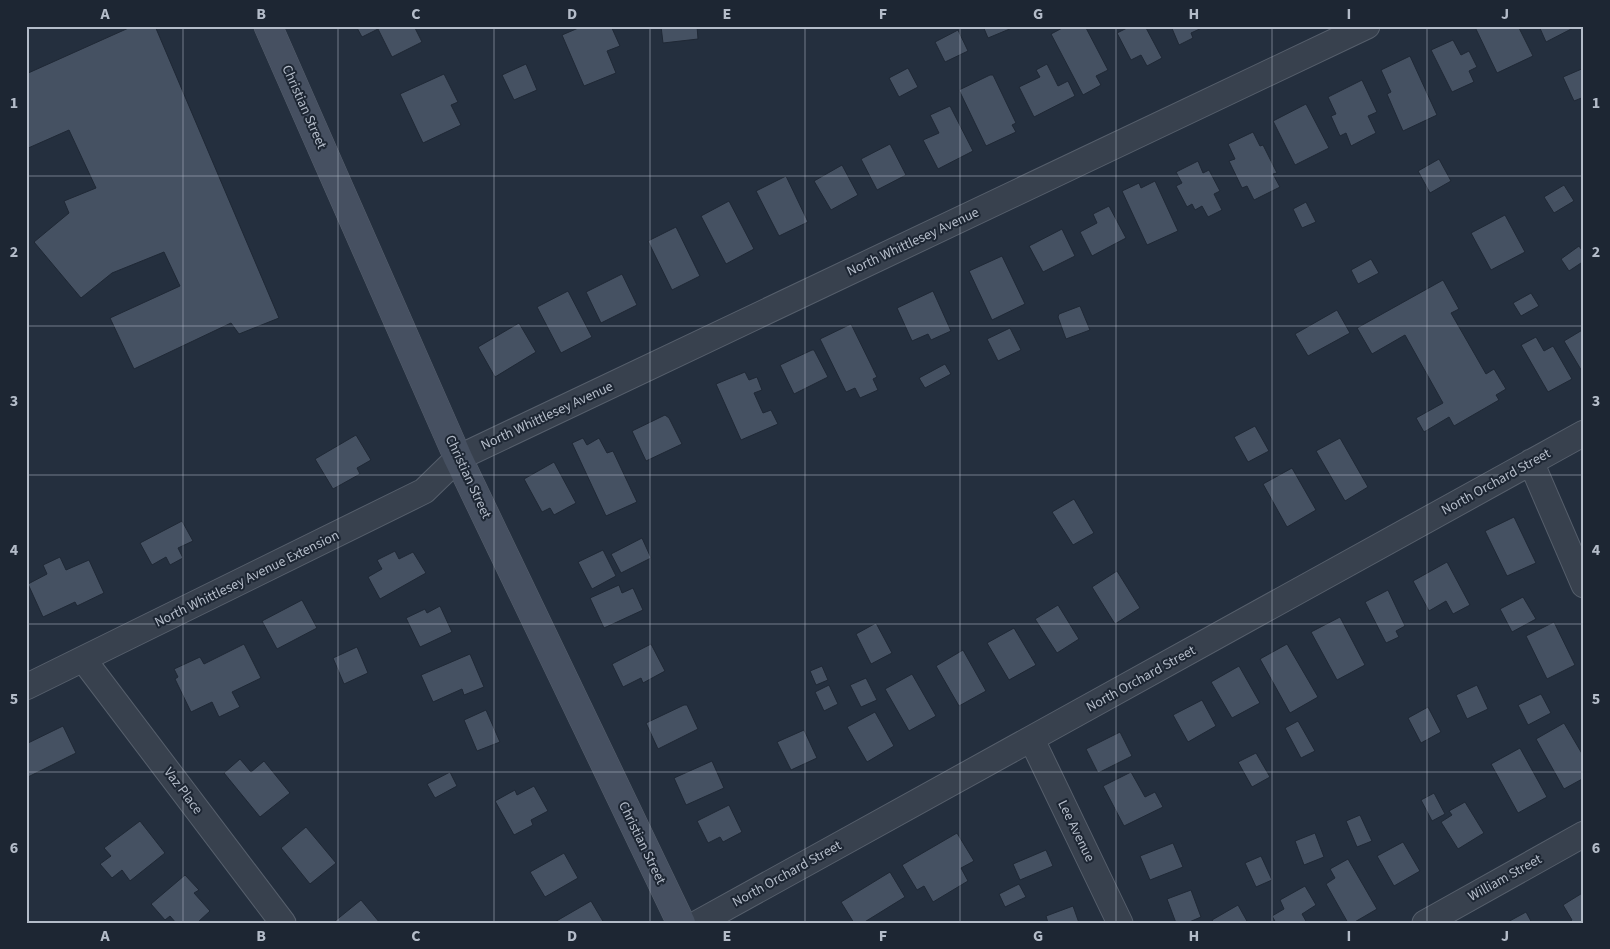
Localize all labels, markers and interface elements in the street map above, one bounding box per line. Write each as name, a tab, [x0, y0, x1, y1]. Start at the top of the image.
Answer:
text: A	[99, 3, 110, 25]
text: B	[256, 3, 266, 25]
text: C	[411, 3, 421, 25]
text: D	[567, 3, 577, 25]
text: E	[723, 3, 731, 25]
text: F	[879, 3, 887, 25]
text: G	[1033, 3, 1043, 25]
text: H	[1189, 3, 1199, 25]
text: I	[1347, 3, 1351, 25]
text: J	[1501, 3, 1509, 25]
street label: Christian Street	[277, 62, 332, 153]
text: 1	[10, 92, 18, 114]
text: 1	[1592, 92, 1600, 114]
street label: North Whittlesey Avenue	[844, 203, 982, 281]
text: 2	[10, 241, 18, 263]
text: 2	[1592, 241, 1600, 263]
street label: North Whittlesey Avenue	[478, 377, 616, 455]
text: 3	[10, 390, 18, 412]
text: 3	[1592, 390, 1600, 412]
street label: Christian Street	[440, 432, 496, 522]
street label: North Orchard Street	[1438, 444, 1554, 520]
street label: North Whittlesey Avenue Extension	[151, 525, 343, 633]
text: 4	[10, 539, 19, 561]
text: 4	[1592, 539, 1601, 561]
street label: North Orchard Street	[1083, 641, 1199, 717]
text: 5	[10, 688, 18, 710]
text: 5	[1592, 688, 1600, 710]
street label: Vaz Place	[159, 763, 207, 819]
street label: Lee Avenue	[1052, 797, 1100, 865]
street label: Christian Street	[613, 798, 671, 888]
street label: North Orchard Street	[729, 836, 845, 912]
text: 6	[10, 837, 18, 859]
text: 6	[1592, 837, 1600, 859]
street label: William Street	[1464, 849, 1546, 907]
text: A	[99, 925, 110, 947]
text: B	[256, 925, 266, 947]
text: C	[411, 925, 421, 947]
text: D	[567, 925, 577, 947]
text: E	[723, 925, 731, 947]
text: F	[879, 925, 887, 947]
text: G	[1033, 925, 1043, 947]
text: H	[1189, 925, 1199, 947]
text: I	[1347, 925, 1351, 947]
text: J	[1501, 925, 1509, 947]

